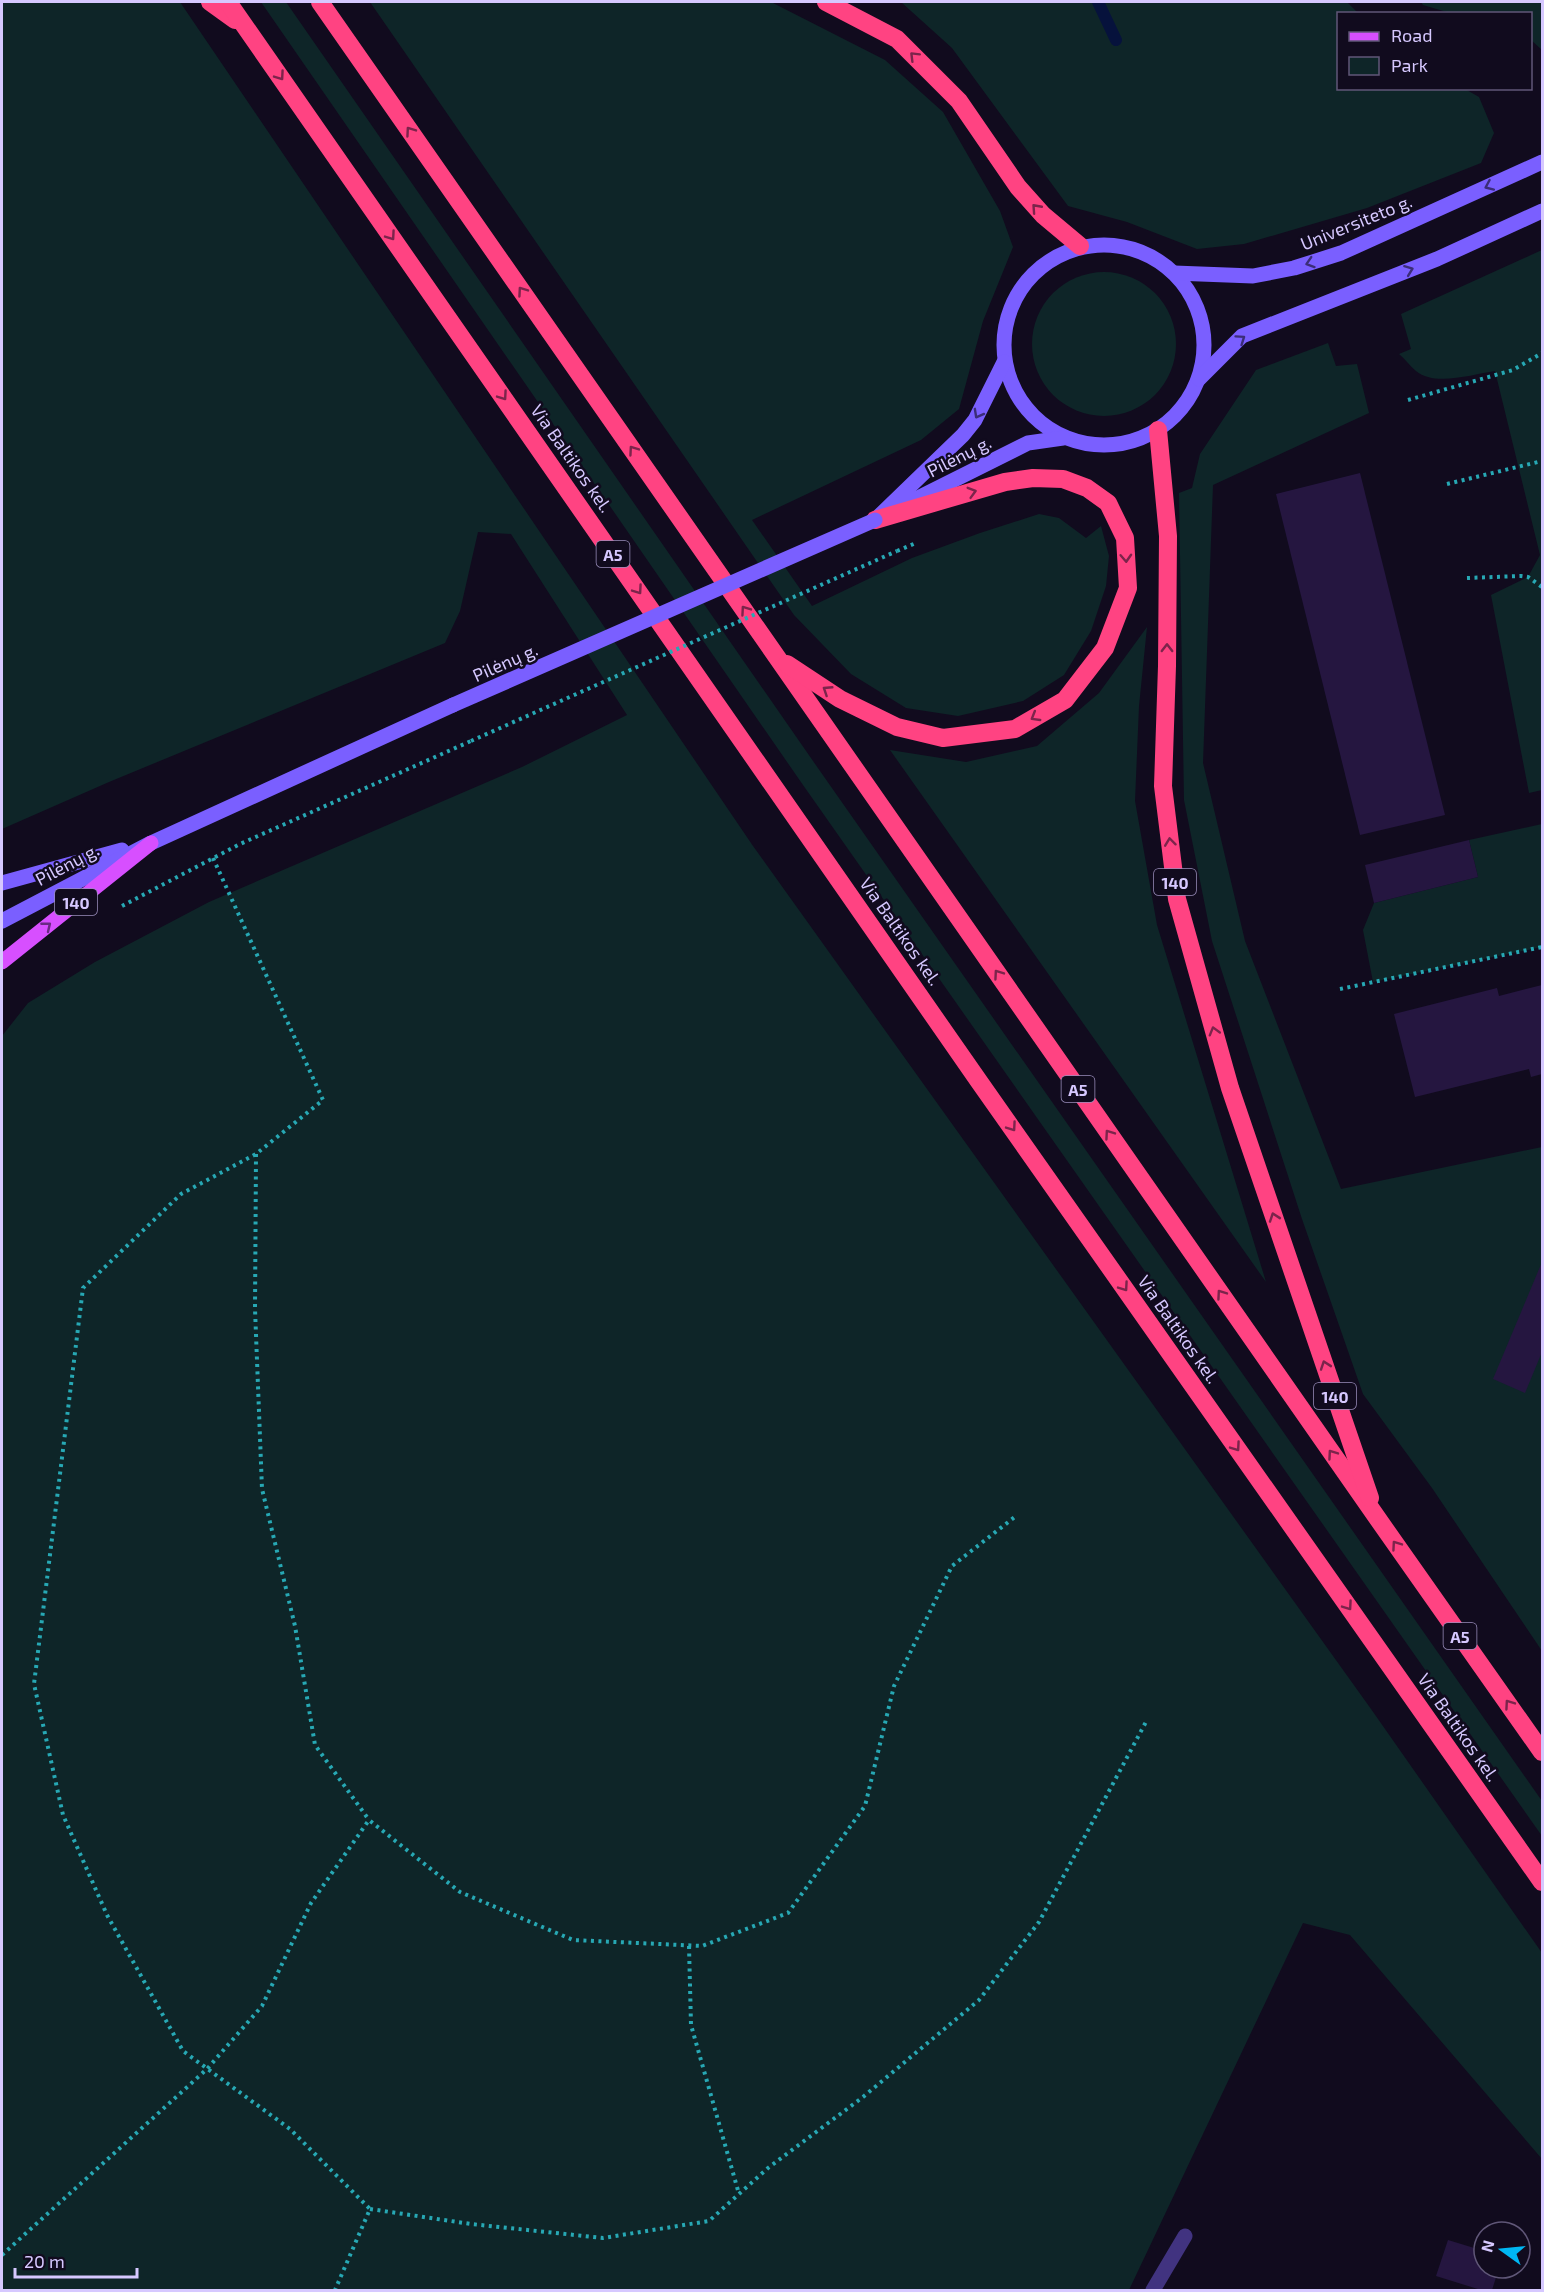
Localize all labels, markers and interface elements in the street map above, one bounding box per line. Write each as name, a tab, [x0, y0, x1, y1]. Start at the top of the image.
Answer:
legend	[1337, 12, 1532, 90]
text: Road	[1391, 24, 1432, 46]
one-way arrow	[911, 53, 922, 64]
text: Park	[1391, 54, 1428, 76]
one-way arrow	[273, 69, 284, 80]
one-way arrow	[406, 126, 417, 137]
one-way arrow	[1485, 179, 1496, 191]
street label: Universiteto g.	[1297, 190, 1415, 254]
one-way arrow	[1032, 204, 1043, 215]
one-way arrow	[384, 229, 395, 240]
one-way arrow	[1305, 255, 1316, 268]
one-way arrow	[1403, 265, 1414, 277]
one-way arrow	[518, 286, 529, 297]
one-way arrow	[1235, 335, 1246, 346]
one-way arrow	[496, 389, 507, 400]
street label: Via Baltikos kel.	[527, 400, 617, 516]
one-way arrow	[973, 408, 985, 418]
street label: Pilėnų g.	[923, 431, 995, 481]
one-way arrow	[629, 446, 640, 457]
one-way arrow	[966, 487, 977, 499]
road number: A5	[596, 541, 630, 567]
one-way arrow	[1120, 553, 1133, 562]
one-way arrow	[631, 584, 642, 595]
one-way arrow	[741, 606, 752, 617]
street label: Pilėnų g.	[469, 638, 541, 686]
one-way arrow	[1161, 643, 1173, 652]
one-way arrow	[823, 686, 833, 698]
one-way arrow	[1031, 710, 1041, 722]
street label: Pilėnų g.	[31, 838, 103, 890]
one-way arrow	[1164, 838, 1176, 847]
road number: 140	[1154, 869, 1196, 895]
street label: Via Baltikos kel.	[856, 873, 946, 989]
road number: 140	[55, 889, 97, 915]
one-way arrow	[40, 922, 51, 933]
one-way arrow	[994, 970, 1005, 981]
one-way arrow	[1209, 1027, 1221, 1037]
road number: A5	[1062, 1076, 1094, 1102]
one-way arrow	[1005, 1121, 1016, 1132]
one-way arrow	[1105, 1130, 1116, 1141]
one-way arrow	[1269, 1212, 1282, 1223]
street label: Via Baltikos kel.	[1134, 1271, 1224, 1387]
one-way arrow	[1117, 1280, 1128, 1291]
one-way arrow	[1217, 1290, 1228, 1301]
one-way arrow	[1319, 1360, 1332, 1371]
road number: 140	[1314, 1383, 1356, 1409]
one-way arrow	[1229, 1440, 1240, 1451]
one-way arrow	[1328, 1450, 1339, 1461]
one-way arrow	[1392, 1541, 1403, 1552]
one-way arrow	[1341, 1599, 1352, 1610]
road number: A5	[1444, 1623, 1476, 1649]
street label: Via Baltikos kel.	[1414, 1669, 1504, 1785]
one-way arrow	[1505, 1700, 1516, 1711]
north arrow	[1472, 2220, 1532, 2280]
text: N	[1476, 2238, 1498, 2254]
scale bar	[15, 2241, 136, 2279]
text: 20 m	[24, 2250, 65, 2272]

